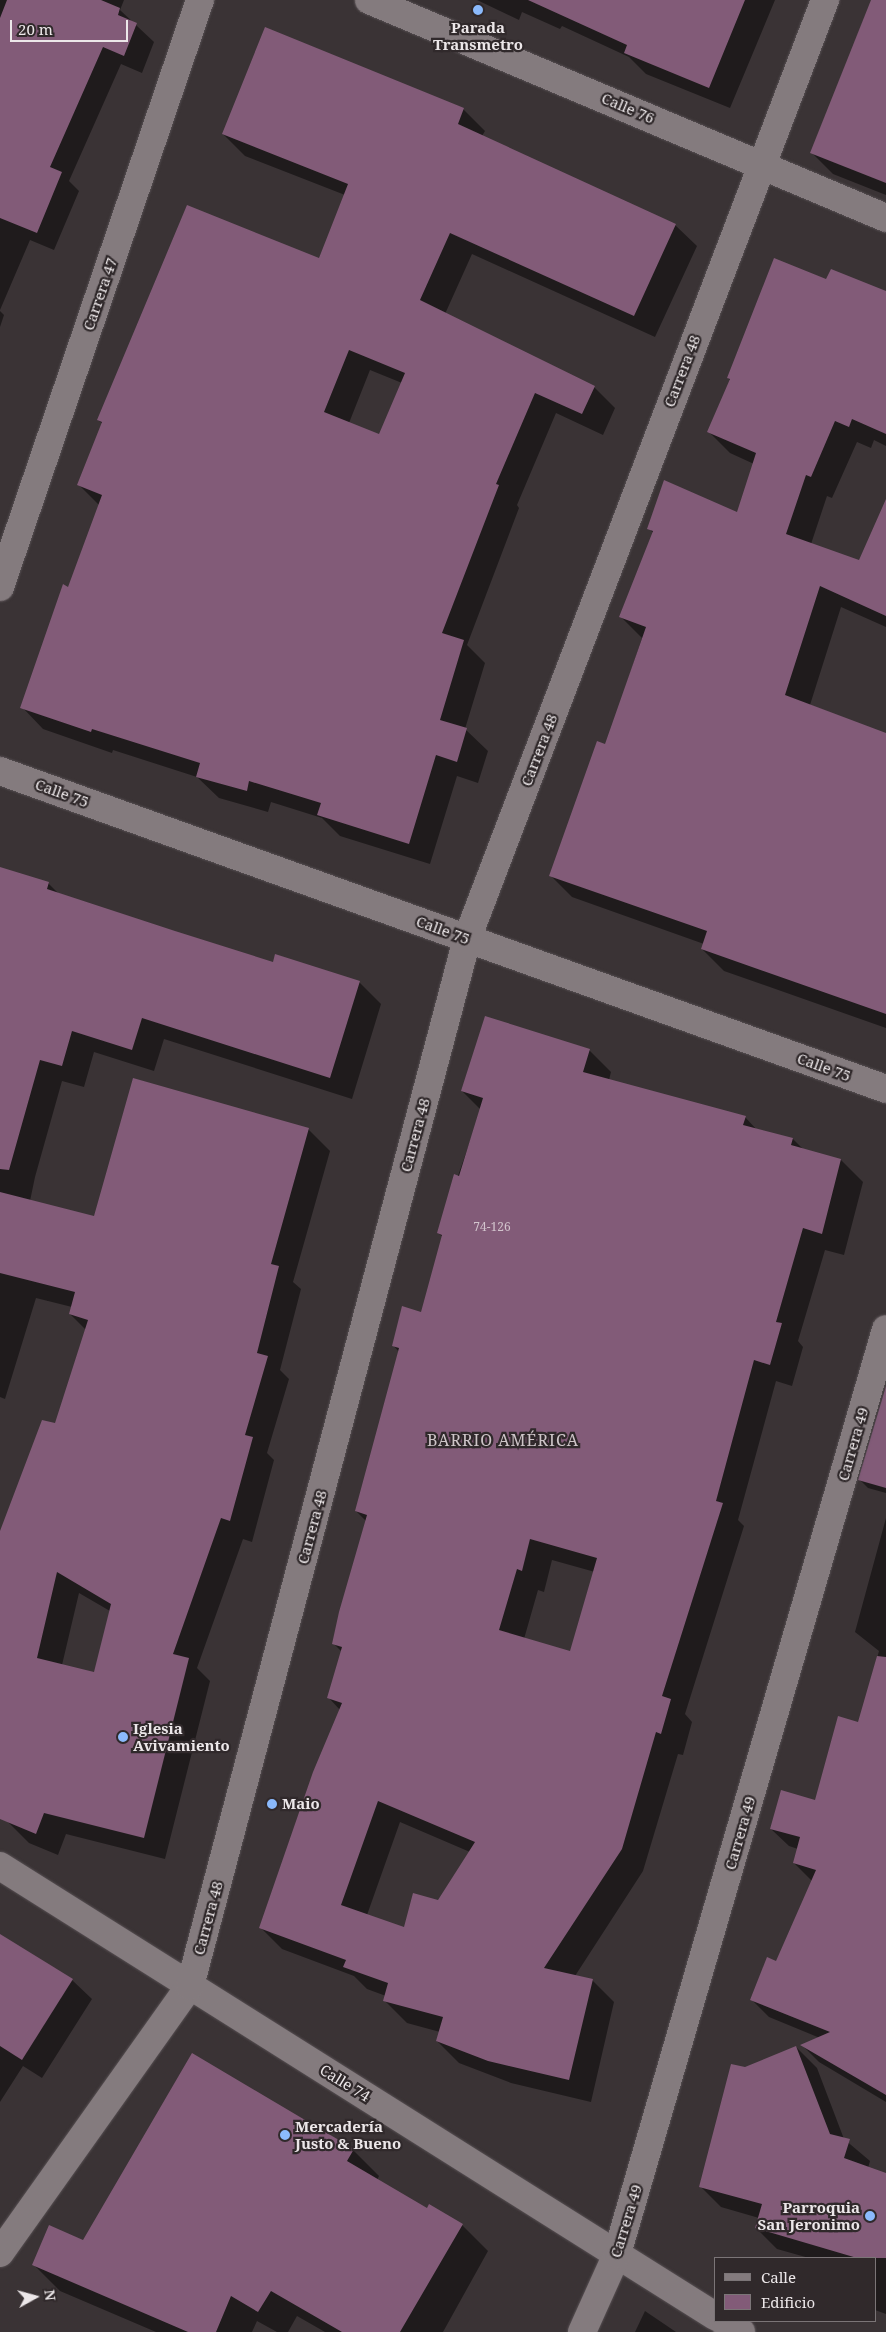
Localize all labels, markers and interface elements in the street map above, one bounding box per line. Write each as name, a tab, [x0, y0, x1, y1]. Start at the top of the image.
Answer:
marker: Parada Transmetro	[472, 4, 484, 16]
scale bar	[12, 10, 130, 42]
place label: Parada Transmetro	[433, 18, 523, 53]
text: 20 m	[18, 19, 53, 39]
street label: Calle 76	[599, 89, 657, 127]
street label: Carrera 47	[79, 255, 121, 333]
street label: Carrera 48	[660, 332, 704, 410]
street label: Carrera 48	[517, 711, 561, 789]
street label: Calle 75	[33, 775, 91, 811]
street label: Calle 75	[414, 912, 472, 948]
street label: Calle 75	[795, 1049, 853, 1085]
street label: Carrera 48	[397, 1096, 433, 1174]
house number: 74-126	[473, 1220, 511, 1234]
street label: Carrera 49	[834, 1405, 872, 1483]
district label: BARRIO AMÉRICA	[425, 1430, 581, 1450]
street label: Carrera 48	[294, 1488, 330, 1566]
place label: Iglesia Avivamiento	[133, 1719, 230, 1754]
marker: Iglesia Avivamiento	[117, 1731, 129, 1743]
street label: Carrera 49	[721, 1794, 759, 1872]
place label: Maio	[282, 1795, 320, 1813]
marker: Maio	[266, 1798, 278, 1810]
street label: Carrera 48	[190, 1879, 226, 1957]
street label: Calle 74	[317, 2061, 373, 2105]
place label: Mercadería Justo & Bueno	[295, 2117, 401, 2152]
marker: Mercadería Justo & Bueno	[279, 2129, 291, 2141]
street label: Carrera 49	[606, 2182, 646, 2260]
place label: Parroquia San Jeronimo	[758, 2198, 860, 2233]
marker: Parroquia San Jeronimo	[864, 2210, 876, 2222]
legend	[714, 2257, 876, 2322]
text: Calle	[761, 2267, 796, 2287]
north arrow	[10, 2272, 60, 2322]
text: N	[40, 2288, 60, 2302]
text: Edificio	[761, 2292, 815, 2312]

